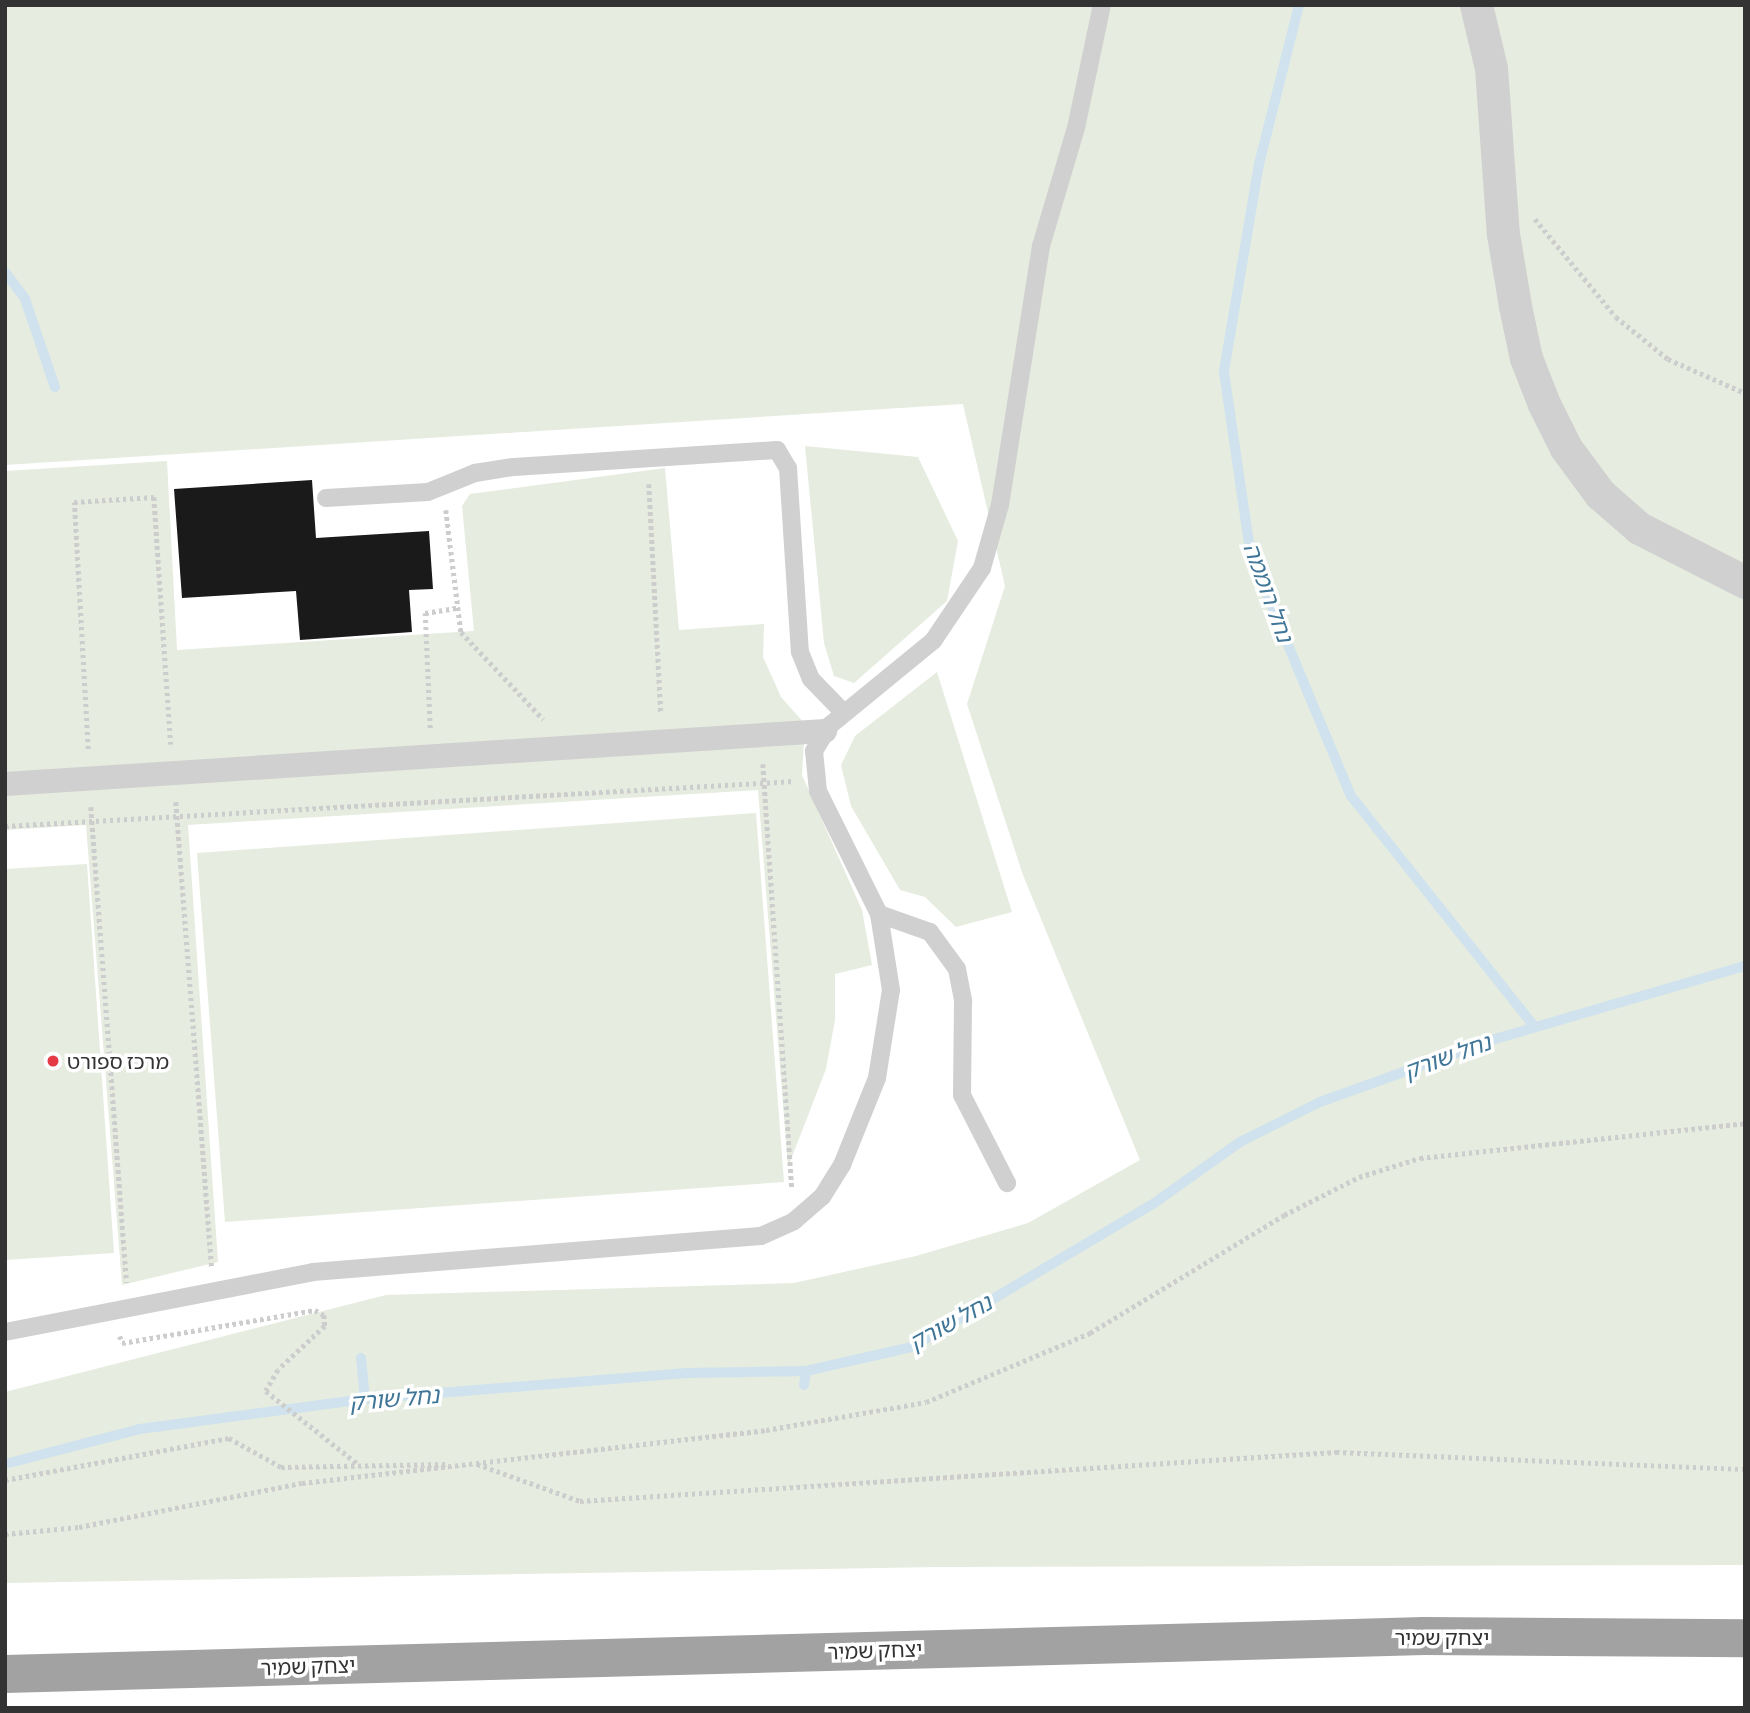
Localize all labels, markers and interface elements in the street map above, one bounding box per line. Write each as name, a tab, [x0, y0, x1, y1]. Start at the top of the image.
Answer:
water label: נחל רוממה	[1238, 539, 1300, 645]
water label: נחל שורק	[1400, 1028, 1494, 1084]
place label: מרכז ספורט	[67, 1048, 169, 1074]
marker: מרכז ספורט	[45, 1053, 61, 1069]
water label: נחל שורק	[904, 1288, 996, 1356]
water label: נחל שורק	[348, 1380, 440, 1416]
street label: יצחק שמיר	[1395, 1624, 1489, 1650]
street label: יצחק שמיר	[827, 1636, 923, 1664]
street label: יצחק שמיר	[260, 1652, 356, 1680]

